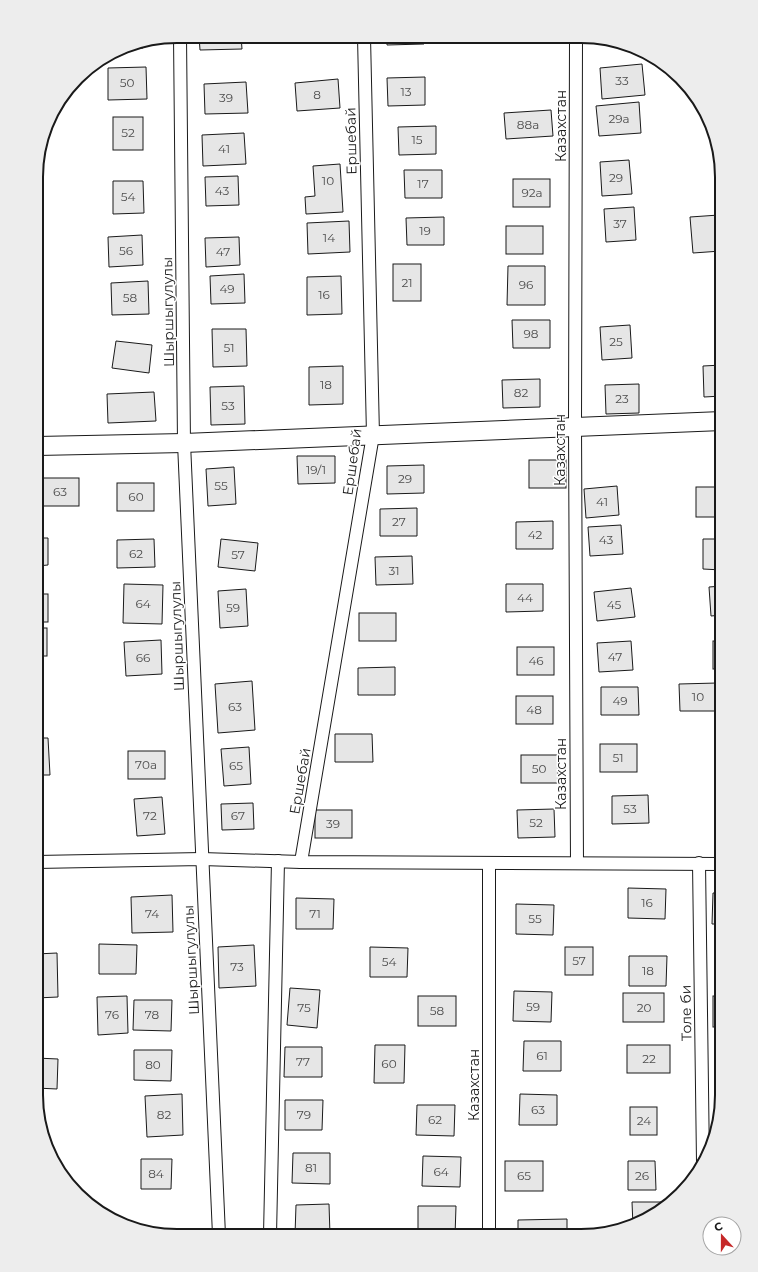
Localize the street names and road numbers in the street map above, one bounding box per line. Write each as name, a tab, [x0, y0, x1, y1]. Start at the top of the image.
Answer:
street label: Казахстан	[552, 90, 570, 162]
street label: Ершебай	[341, 107, 361, 175]
street label: Шыршыгулулы	[158, 257, 178, 367]
street label: Казахстан	[551, 414, 569, 486]
street label: Ершебай	[338, 427, 366, 497]
street label: Шыршыгулулы	[166, 581, 188, 691]
street label: Казахстан	[552, 738, 570, 810]
street label: Ершебай	[285, 746, 315, 816]
street label: Шыршыгулулы	[179, 904, 203, 1016]
street label: Толе би	[677, 985, 695, 1041]
street label: Казахстан	[465, 1049, 483, 1121]

